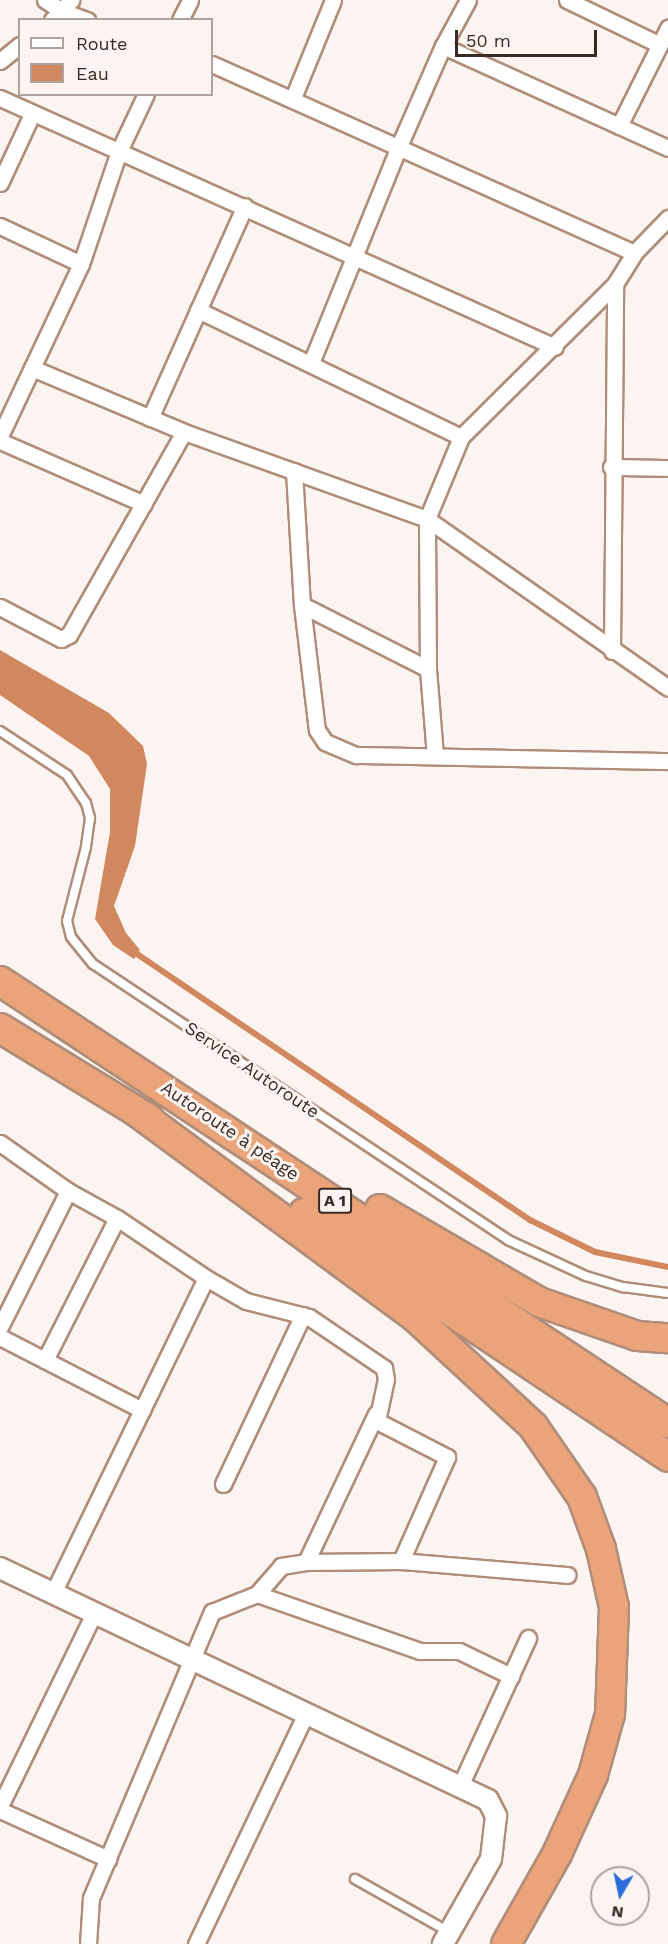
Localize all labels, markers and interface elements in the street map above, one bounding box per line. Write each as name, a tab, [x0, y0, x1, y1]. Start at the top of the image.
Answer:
legend	[18, 18, 213, 96]
scale bar	[458, 18, 600, 56]
text: 50 m	[466, 30, 511, 51]
text: Route	[76, 33, 128, 54]
text: Eau	[76, 63, 109, 84]
street label: Service Autoroute	[180, 1017, 324, 1123]
street label: Autoroute à péage	[157, 1077, 303, 1185]
road number: A 1	[317, 1188, 353, 1214]
north arrow	[590, 1866, 650, 1926]
text: N	[610, 1902, 625, 1923]

